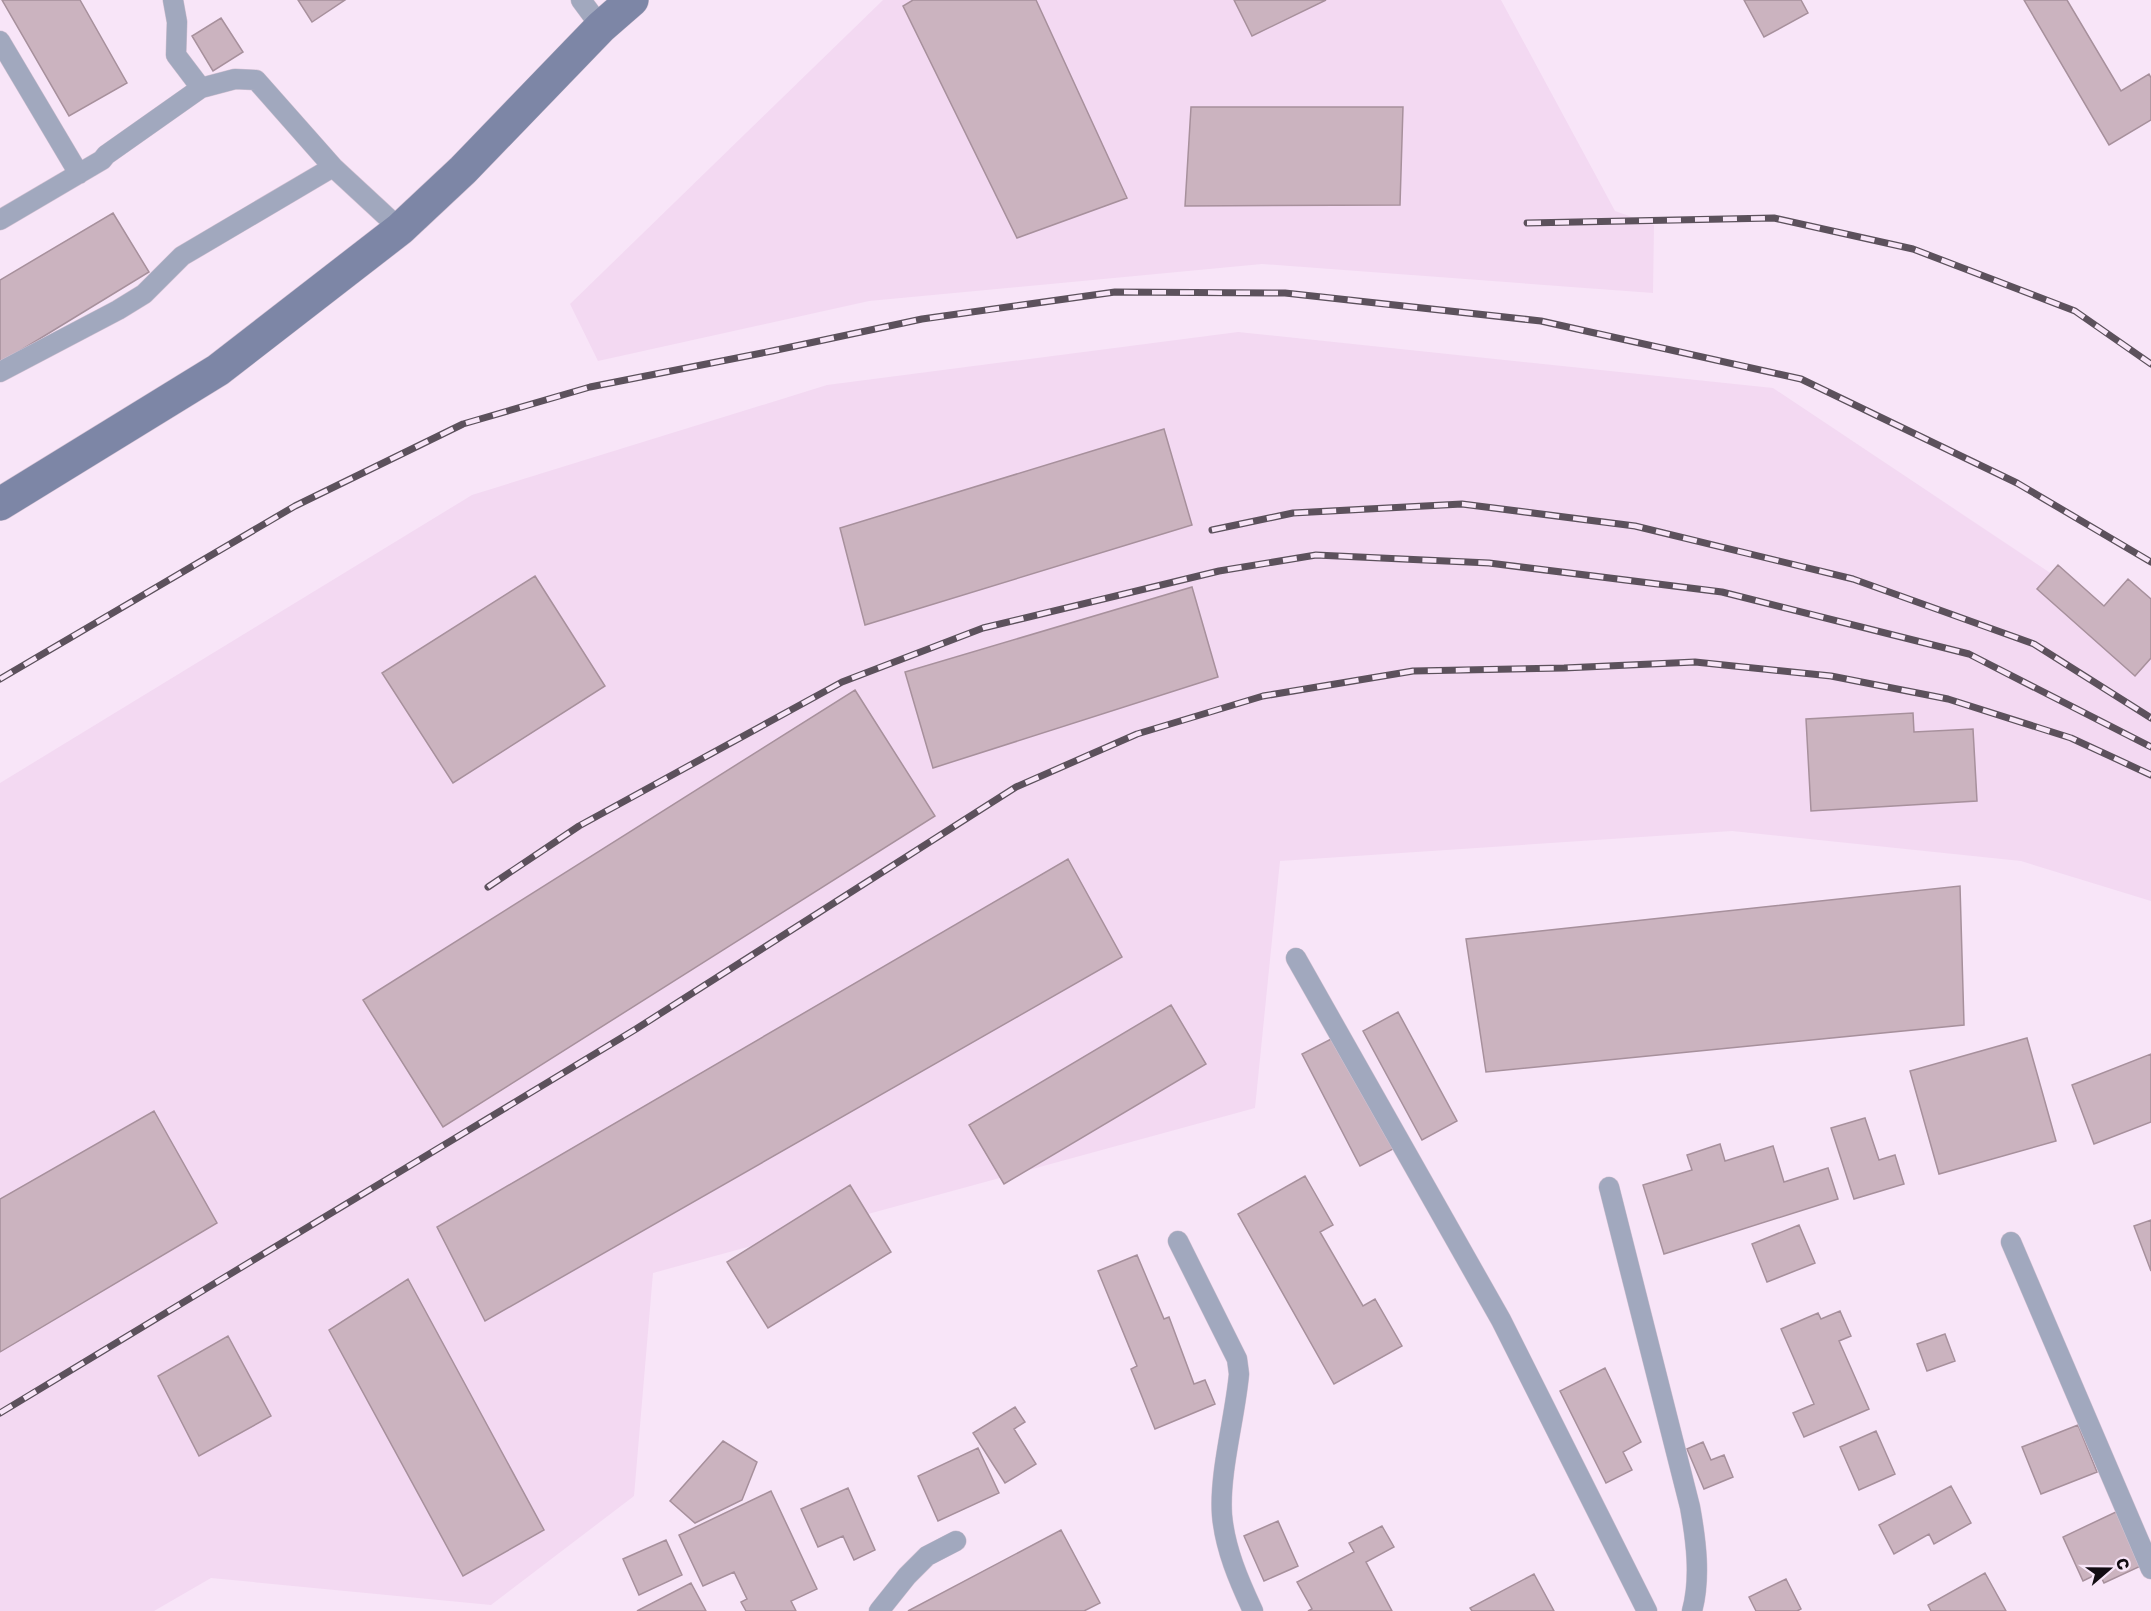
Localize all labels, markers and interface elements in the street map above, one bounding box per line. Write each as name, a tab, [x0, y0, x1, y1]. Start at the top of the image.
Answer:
north arrow	[2079, 1539, 2139, 1599]
text: С	[2112, 1555, 2134, 1573]

